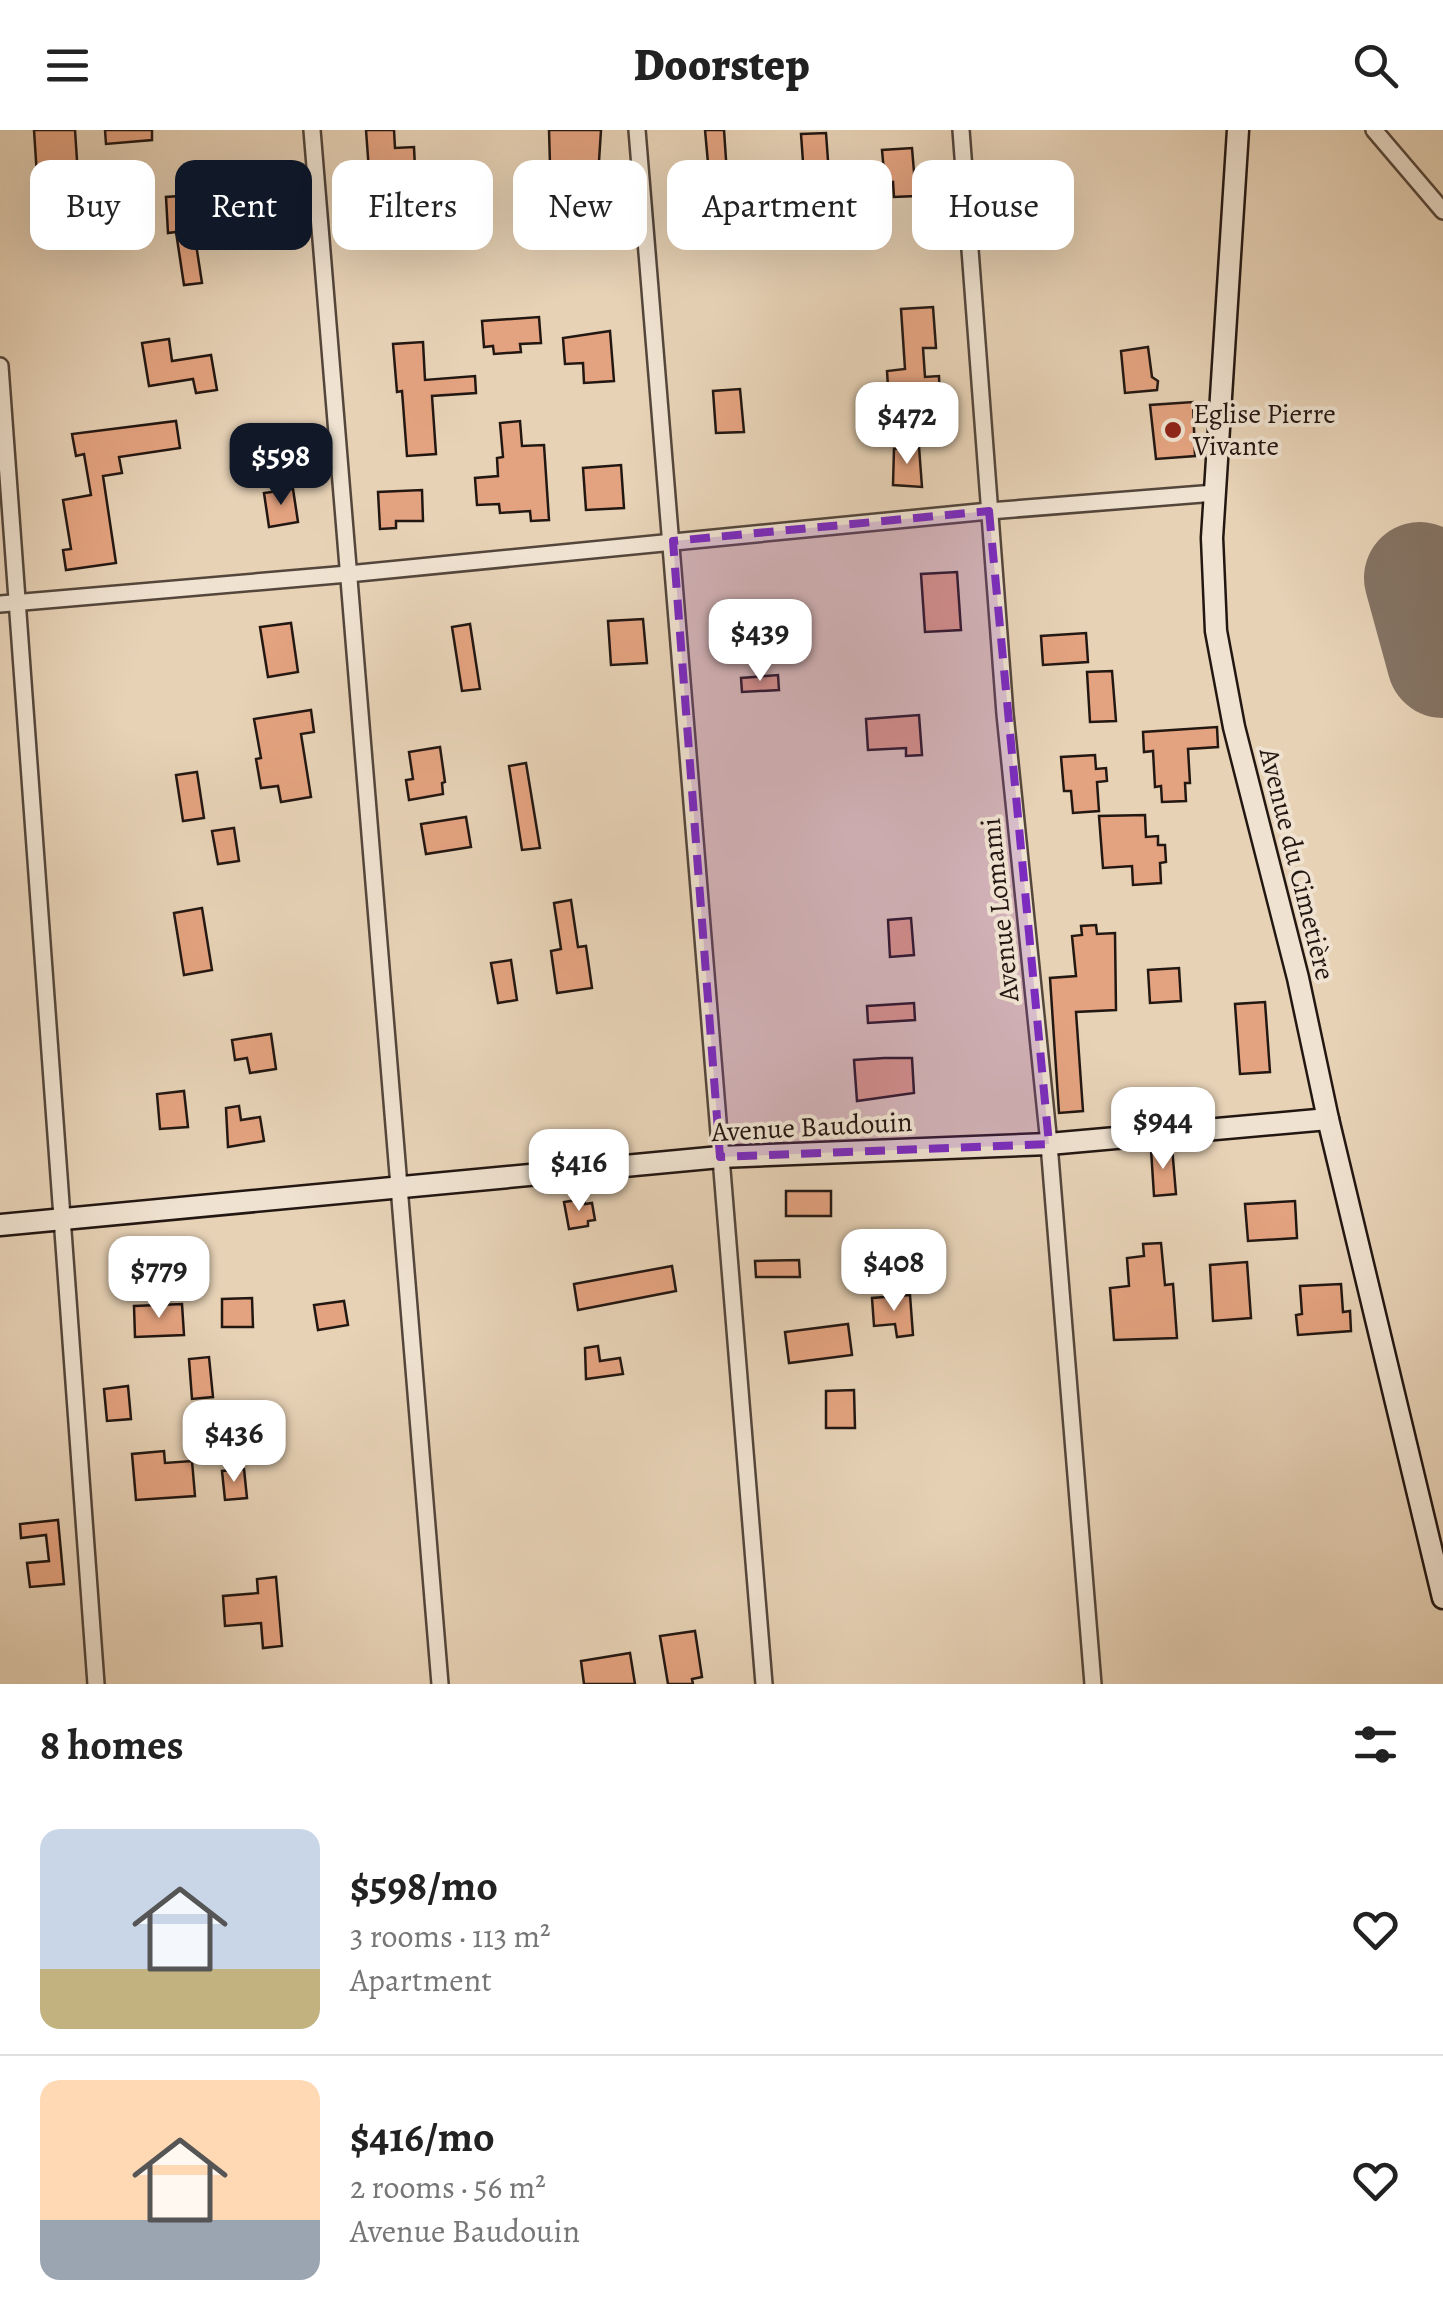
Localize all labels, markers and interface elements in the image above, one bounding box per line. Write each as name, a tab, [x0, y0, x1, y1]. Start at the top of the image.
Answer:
text: Doorstep	[633, 34, 810, 96]
icon: menu	[40, 38, 95, 93]
icon: search	[1348, 38, 1403, 93]
chip: Buy	[30, 160, 155, 250]
chip: Rent	[175, 160, 312, 250]
chip: Filters	[332, 160, 493, 250]
chip: New	[513, 160, 647, 250]
chip: Apartment	[667, 160, 892, 250]
chip: House	[912, 160, 1074, 250]
pin: $472	[848, 382, 966, 467]
text: $472	[877, 392, 937, 436]
place label: Eglise Pierre Vivante	[1192, 395, 1336, 465]
marker: Eglise Pierre Vivante	[1162, 419, 1184, 441]
pin: $598	[222, 423, 340, 508]
text: $598	[252, 433, 310, 477]
pin: $439	[701, 599, 819, 684]
text: $439	[731, 609, 789, 653]
street label: Avenue du Cimetière	[1250, 743, 1344, 984]
street label: Avenue Lomami	[971, 816, 1029, 1005]
pin: $944	[1104, 1087, 1222, 1172]
text: $944	[1133, 1097, 1193, 1141]
street label: Avenue Baudouin	[710, 1103, 913, 1151]
pin: $416	[520, 1129, 638, 1214]
text: $416	[551, 1139, 607, 1183]
pin: $408	[835, 1229, 953, 1314]
pin: $779	[100, 1236, 218, 1321]
text: $408	[863, 1239, 925, 1283]
text: $779	[130, 1246, 188, 1290]
pin: $436	[175, 1400, 293, 1485]
text: $436	[205, 1410, 263, 1454]
text: 8 homes	[40, 1716, 184, 1773]
icon: filters	[1348, 1717, 1403, 1772]
text: $598/mo	[350, 1857, 498, 1914]
icon: home	[120, 1869, 240, 1989]
icon: heart	[1348, 1902, 1403, 1957]
text: 3 rooms · 113 m²	[350, 1914, 551, 1958]
text: Apartment	[350, 1958, 492, 2002]
text: $416/mo	[350, 2108, 495, 2165]
icon: home	[120, 2120, 240, 2240]
icon: heart	[1348, 2153, 1403, 2208]
text: 2 rooms · 56 m²	[350, 2165, 546, 2209]
text: Avenue Baudouin	[350, 2209, 580, 2253]

